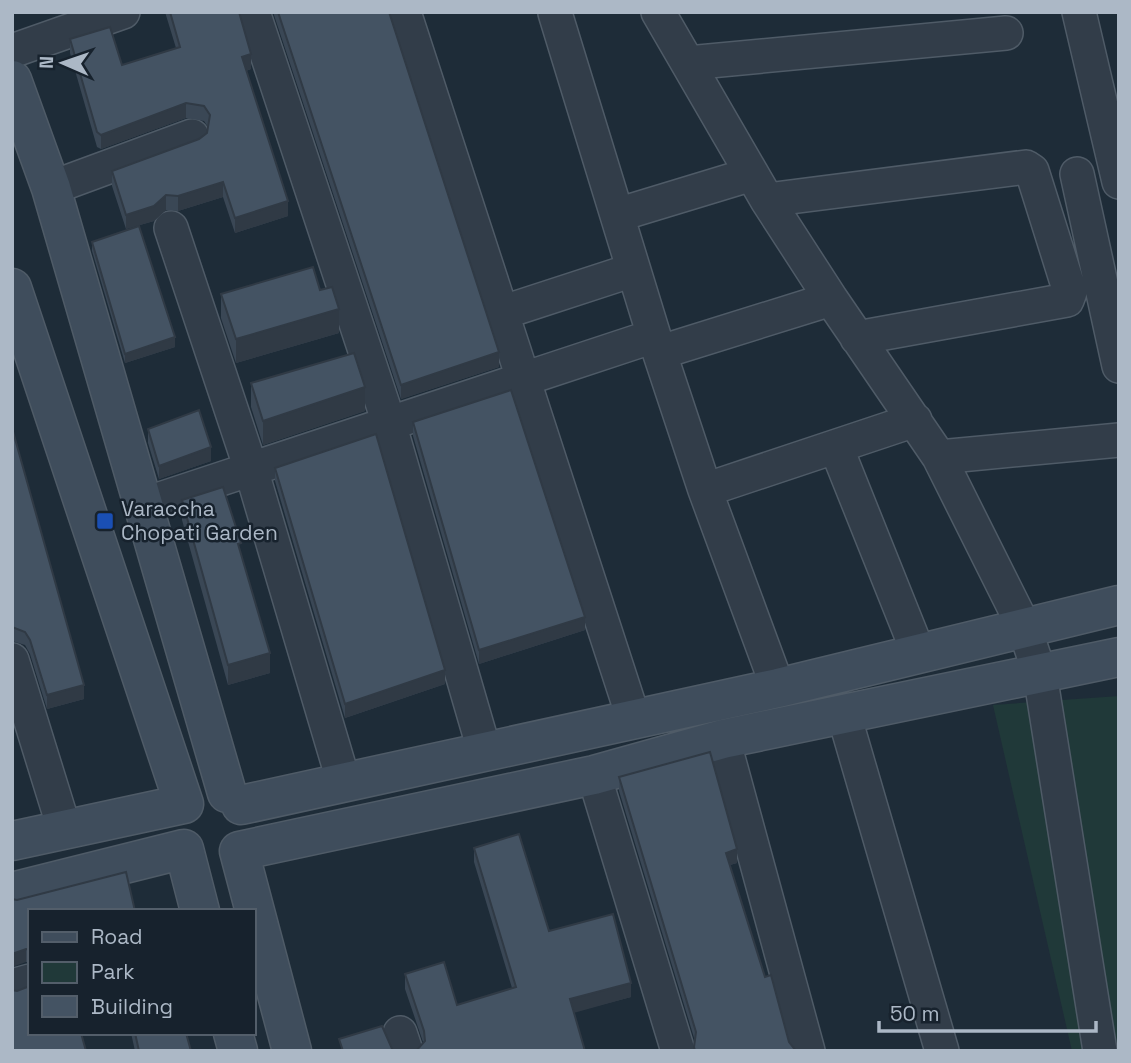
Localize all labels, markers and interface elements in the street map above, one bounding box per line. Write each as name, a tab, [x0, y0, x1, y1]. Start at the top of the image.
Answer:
north arrow	[28, 28, 98, 98]
text: N	[34, 56, 59, 69]
place label: Varaccha Chopati Garden	[121, 495, 278, 546]
marker: Varaccha Chopati Garden	[95, 511, 115, 531]
legend	[28, 909, 256, 1035]
text: Road	[91, 923, 143, 950]
text: Park	[91, 958, 135, 985]
scale bar	[879, 990, 1096, 1034]
text: Building	[91, 993, 173, 1020]
text: 50 m	[890, 1000, 940, 1027]

